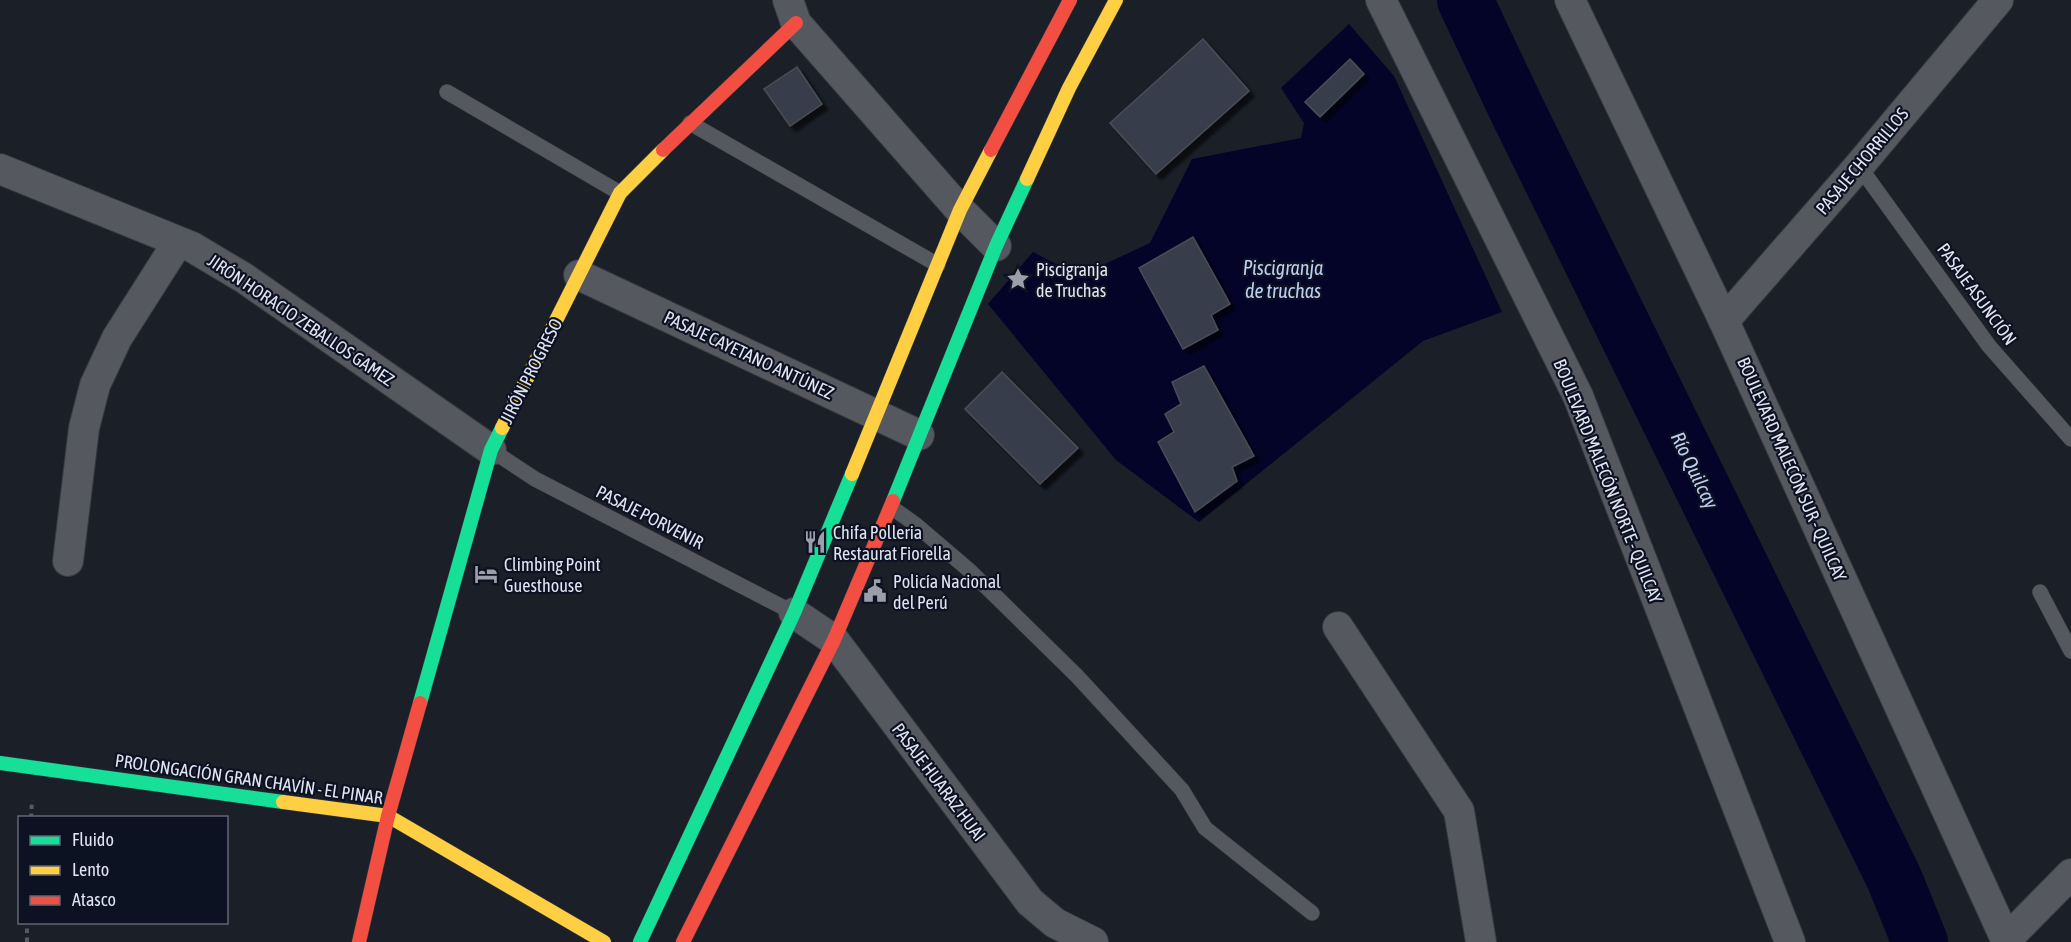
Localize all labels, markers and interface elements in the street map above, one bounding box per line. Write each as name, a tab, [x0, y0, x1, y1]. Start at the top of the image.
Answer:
street label: PASAJE CHORRILLOS	[1811, 103, 1913, 218]
street label: PASAJE ASUNCIÓN	[1933, 239, 2021, 349]
street label: JIRÓN HORACIO ZEBALLOS GAMEZ	[204, 250, 398, 390]
water label: Piscigranja de truchas	[1243, 256, 1323, 302]
place label: Piscigranja de Truchas	[1036, 259, 1108, 301]
place icon: Piscigranja de Truchas	[1005, 266, 1031, 292]
street label: PASAJE CAYETANO ANTÚNEZ	[661, 306, 837, 404]
street label: JIRÓN PROGRESO	[495, 315, 567, 427]
street label: BOULEVARD MALECÓN SUR - QUILCAY	[1733, 354, 1851, 584]
street label: BOULEVARD MALECÓN NORTE - QUILCAY	[1549, 356, 1667, 606]
water label: Río Quilcay	[1667, 428, 1724, 513]
street label: PASAJE PORVENIR	[593, 481, 707, 553]
place label: Chifa Polleria Restaurat Fiorella	[833, 522, 951, 564]
restaurant icon: Chifa Polleria Restaurat Fiorella	[802, 529, 828, 555]
place label: Climbing Point Guesthouse	[504, 554, 601, 596]
hotel icon: Climbing Point Guesthouse	[473, 561, 499, 587]
place label: Policía Nacional del Perú	[893, 571, 1001, 613]
public building icon: Policía Nacional del Perú	[862, 578, 888, 604]
street label: PASAJE HUARAZ HUAI	[888, 719, 990, 845]
street label: PROLONGACIÓN GRAN CHAVÍN - EL PINAR	[114, 750, 384, 808]
legend	[18, 816, 228, 924]
text: Fluido	[72, 829, 114, 850]
text: Lento	[72, 859, 109, 880]
text: Atasco	[72, 889, 116, 910]

